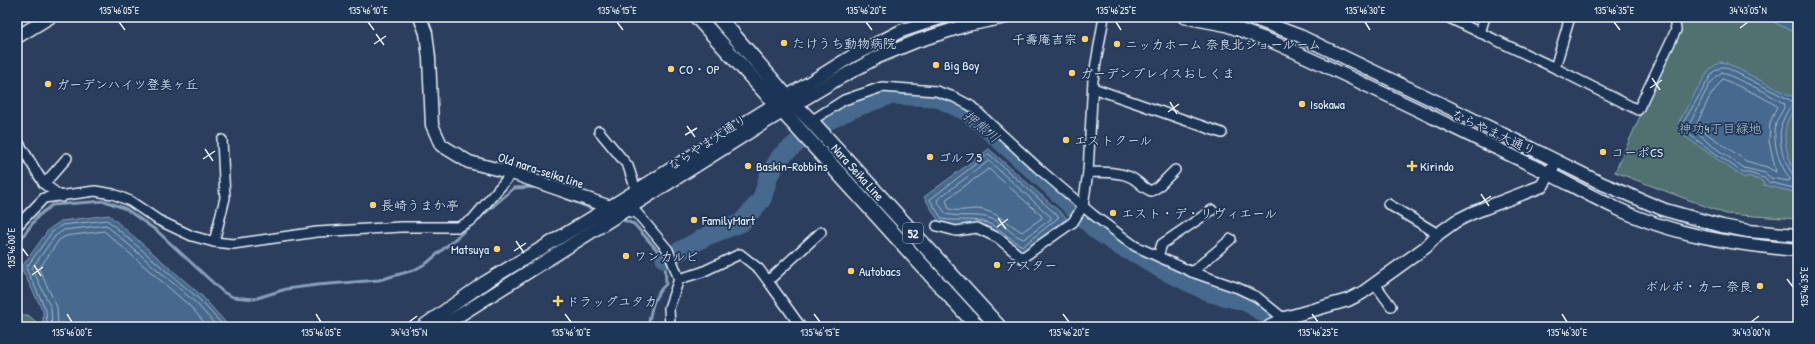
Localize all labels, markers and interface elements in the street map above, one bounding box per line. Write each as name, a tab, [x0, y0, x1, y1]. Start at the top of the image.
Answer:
text: 135°46'05"E	[99, 4, 140, 17]
text: 135°46'10"E	[348, 4, 388, 17]
text: 135°46'15"E	[597, 4, 637, 17]
text: 135°46'20"E	[846, 4, 887, 17]
text: 135°46'25"E	[1096, 4, 1137, 17]
text: 135°46'30"E	[1345, 4, 1386, 17]
text: 135°46'35"E	[1594, 4, 1635, 17]
text: 34°43'05"N	[1729, 4, 1767, 17]
place label: 千壽庵吉宗	[1012, 30, 1077, 48]
place label: たけうち動物病院	[792, 34, 896, 52]
marker: 千壽庵吉宗	[1080, 34, 1090, 44]
place label: ニッカホーム 奈良北ショールーム	[1125, 35, 1321, 53]
marker: たけうち動物病院	[779, 38, 789, 48]
marker: ニッカホーム 奈良北ショールーム	[1112, 39, 1122, 49]
place label: Big Boy	[944, 56, 980, 74]
place label: CO・OP	[679, 60, 720, 78]
marker: Big Boy	[931, 60, 941, 70]
marker: CO・OP	[666, 64, 676, 74]
place label: ガーデンプレイスおしくま	[1080, 64, 1235, 82]
marker: ガーデンプレイスおしくま	[1067, 68, 1077, 78]
place label: ガーデンハイツ登美ヶ丘	[56, 75, 198, 93]
marker: ガーデンハイツ登美ヶ丘	[43, 79, 53, 89]
place label: Isokawa	[1310, 95, 1345, 113]
marker: Isokawa	[1297, 99, 1307, 109]
water label: 押熊川	[960, 105, 1004, 147]
street label: ならやま大通り	[1449, 105, 1539, 159]
street label: ならやま大通り	[664, 110, 750, 174]
park label: 神功4丁目緑地	[1679, 119, 1761, 137]
place label: エストクール	[1074, 131, 1152, 149]
marker: エストクール	[1061, 135, 1071, 145]
street label: Nara Seika Line	[827, 139, 889, 205]
place label: コーポCS	[1611, 143, 1663, 161]
marker: コーポCS	[1598, 147, 1608, 157]
street label: Old nara-seika line	[496, 148, 586, 192]
place label: ゴルフ5	[938, 148, 982, 166]
marker: ゴルフ5	[925, 152, 935, 162]
place label: Baskin-Robbins	[756, 157, 828, 175]
place label: Kirindo	[1420, 157, 1454, 175]
marker: Baskin-Robbins	[743, 161, 753, 171]
marker: Kirindo	[1407, 161, 1417, 171]
place label: 長崎うまか亭	[381, 196, 459, 214]
marker: 長崎うまか亭	[368, 200, 378, 210]
place label: エスト・デ・リヴィエール	[1121, 204, 1277, 222]
marker: エスト・デ・リヴィエール	[1108, 208, 1118, 218]
place label: FamilyMart	[701, 211, 756, 229]
marker: FamilyMart	[689, 215, 699, 225]
road number: 52	[903, 223, 923, 243]
text: 135°46'00"E	[5, 227, 18, 268]
place label: Matsuya	[451, 240, 489, 258]
marker: Matsuya	[492, 244, 502, 254]
place label: ワンカルビ	[634, 247, 698, 265]
marker: ワンカルビ	[621, 251, 631, 261]
place label: アスター	[1005, 256, 1057, 274]
marker: アスター	[992, 260, 1002, 270]
place label: Autobacs	[859, 262, 901, 280]
marker: Autobacs	[846, 266, 856, 276]
text: 135°46'35"E	[1798, 266, 1811, 307]
place label: ボルボ・カー 奈良	[1645, 277, 1752, 295]
marker: ボルボ・カー 奈良	[1755, 281, 1765, 291]
place label: ドラッグユタカ	[566, 292, 657, 310]
marker: ドラッグユタカ	[553, 296, 563, 306]
text: 135°46'00"E	[52, 326, 93, 339]
text: 135°46'05"E	[301, 326, 342, 339]
text: 34°43'15"N	[391, 326, 427, 339]
text: 135°46'10"E	[551, 326, 591, 339]
text: 135°46'15"E	[800, 326, 840, 339]
text: 135°46'20"E	[1049, 326, 1090, 339]
text: 135°46'25"E	[1298, 326, 1339, 339]
text: 135°46'30"E	[1547, 326, 1588, 339]
text: 34°43'00"N	[1732, 326, 1770, 339]

